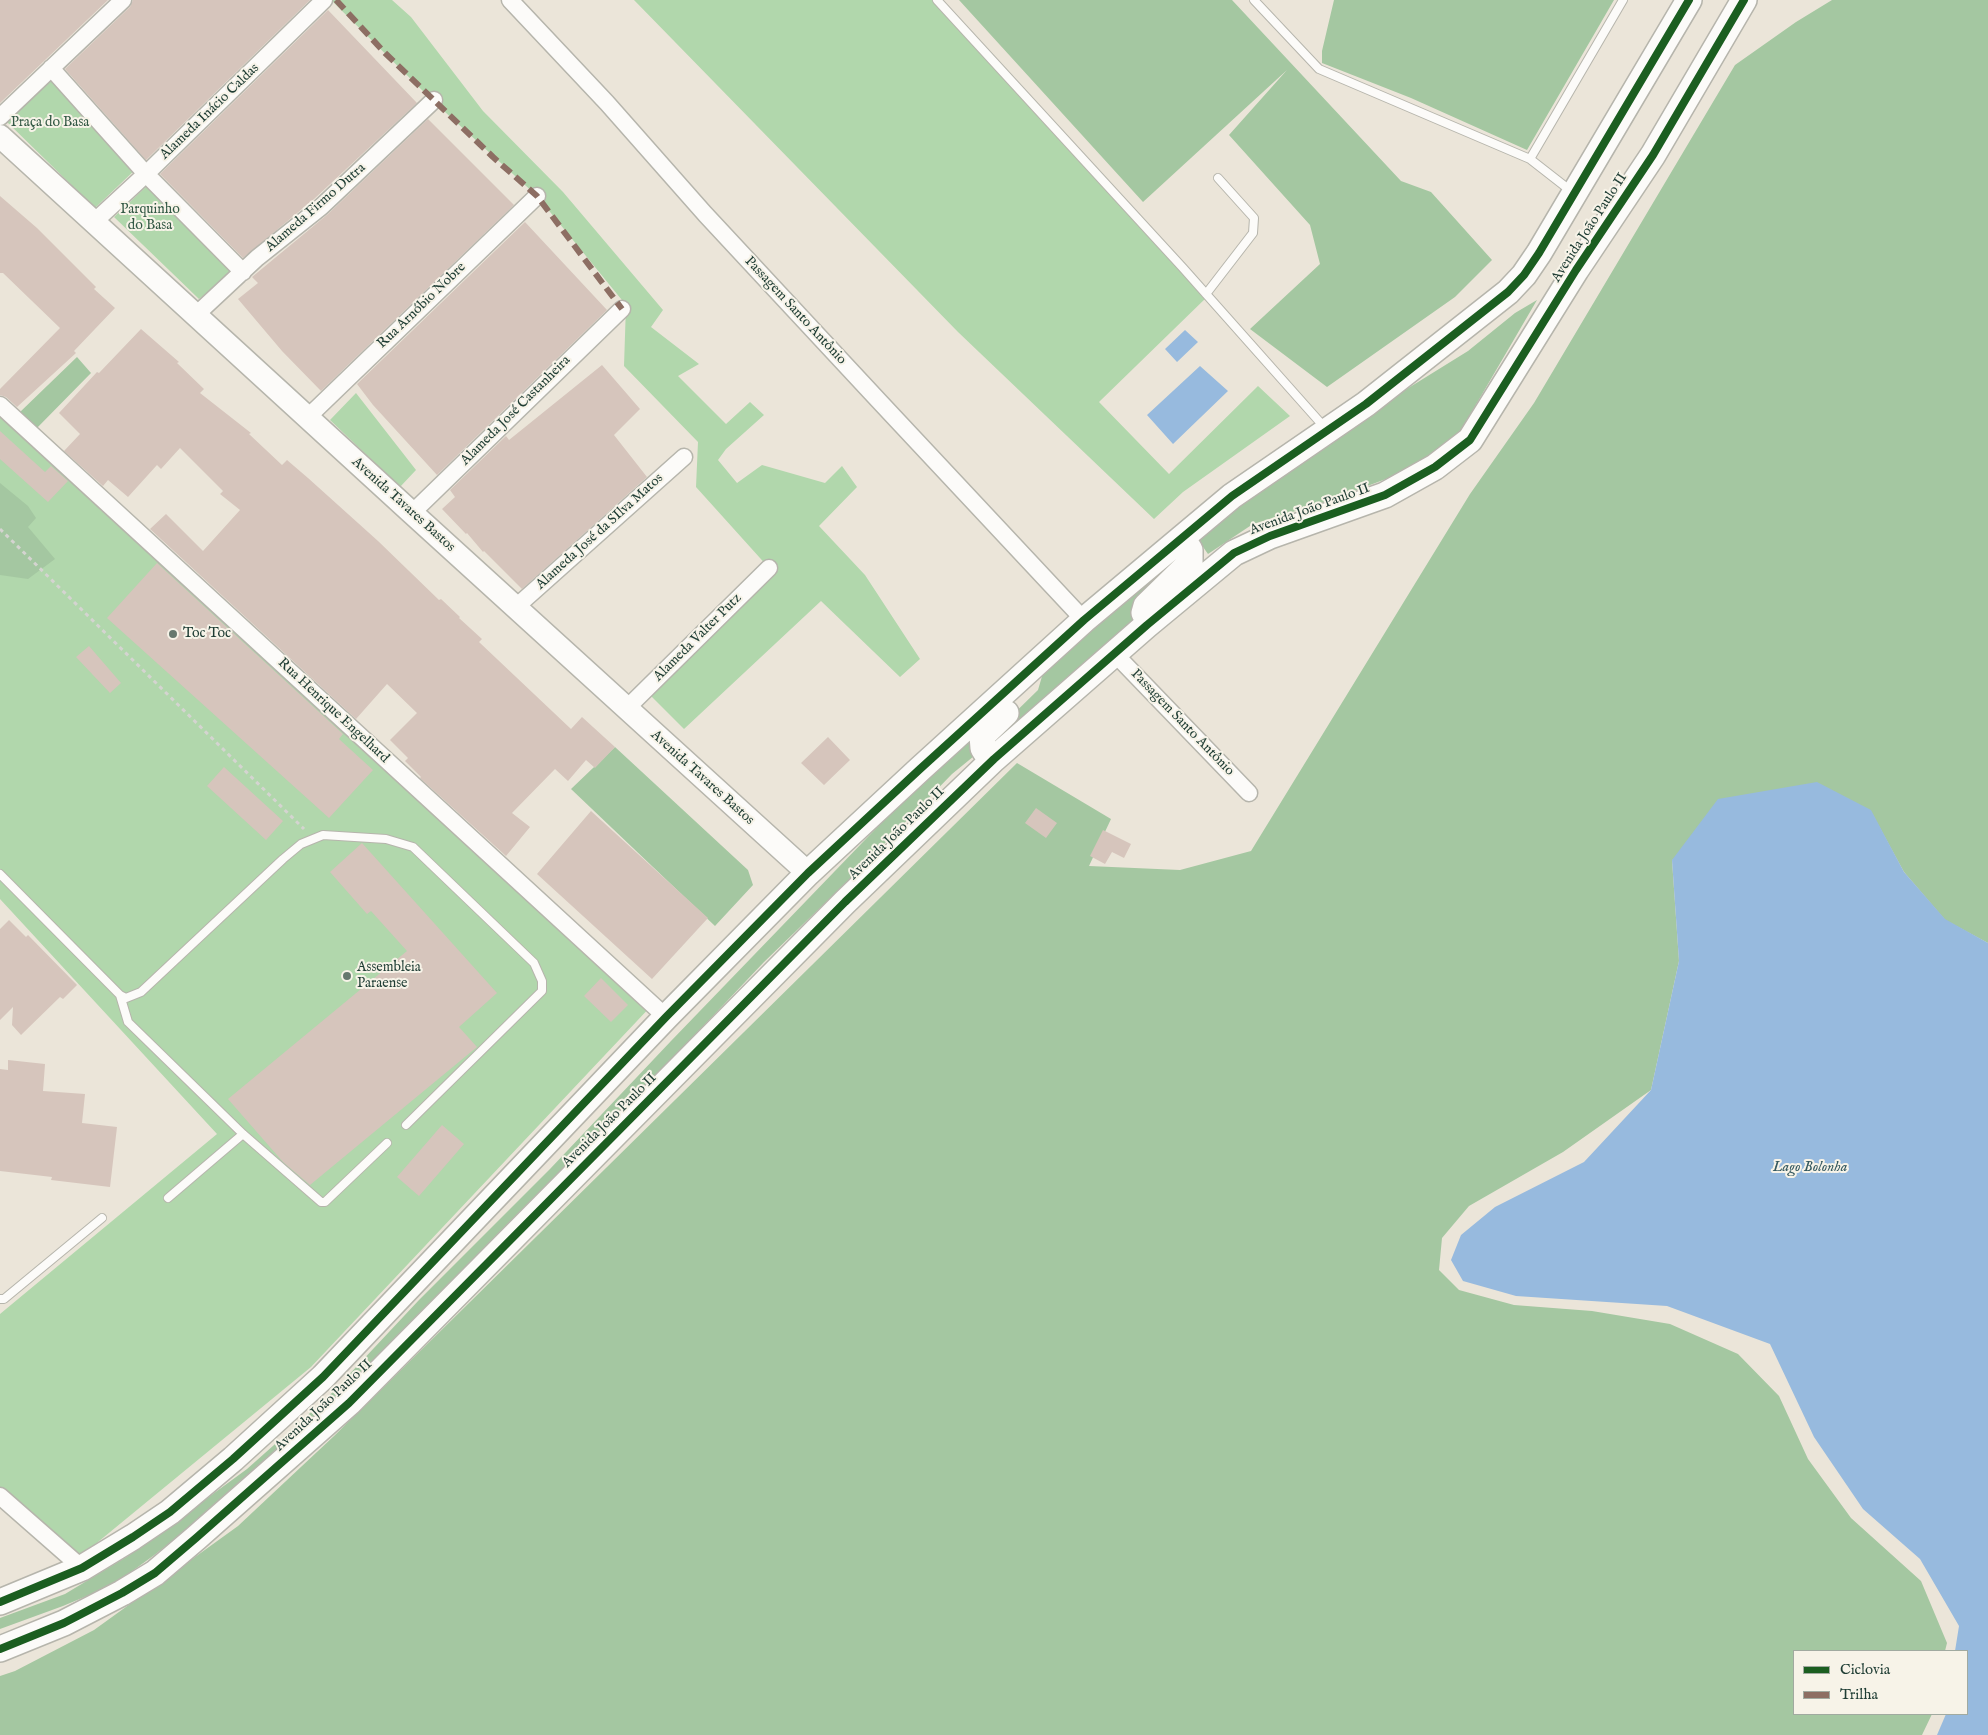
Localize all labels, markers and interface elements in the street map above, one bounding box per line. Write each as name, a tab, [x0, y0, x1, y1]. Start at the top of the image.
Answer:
street label: Alameda Inácio Caldas	[157, 60, 263, 164]
park label: Praça do Basa	[11, 115, 89, 131]
street label: Alameda Firmo Dutra	[263, 160, 369, 256]
street label: Avenida João Paulo II	[1548, 170, 1632, 286]
park label: Parquinho do Basa	[120, 202, 180, 234]
street label: Passagem Santo Antônio	[741, 253, 849, 369]
street label: Rua Arnóbio Nobre	[374, 259, 470, 353]
street label: Alameda José Castanheira	[458, 353, 574, 469]
street label: Avenida Tavares Bastos	[348, 454, 458, 556]
street label: Alameda José da SIlva Matos	[533, 470, 667, 594]
street label: Avenida João Paulo II	[1248, 480, 1372, 540]
street label: Alameda Valter Putz	[651, 591, 745, 685]
place label: Toc Toc	[183, 626, 231, 642]
marker: Toc Toc	[167, 628, 179, 640]
street label: Rua Henrique Engelhard	[274, 655, 392, 767]
street label: Passagem Santo Antônio	[1127, 666, 1237, 780]
street label: Avenida Tavares Bastos	[647, 727, 757, 829]
street label: Avenida João Paulo II	[846, 784, 948, 884]
place label: Assembleia Paraense	[357, 960, 421, 992]
marker: Assembleia Paraense	[341, 970, 353, 982]
street label: Avenida João Paulo II	[559, 1070, 661, 1172]
water label: Lago Bolonha	[1773, 1159, 1847, 1177]
street label: Avenida João Paulo II	[272, 1357, 376, 1455]
legend	[1793, 1650, 1968, 1715]
text: Ciclovia	[1840, 1660, 1890, 1679]
text: Trilha	[1840, 1685, 1878, 1704]

